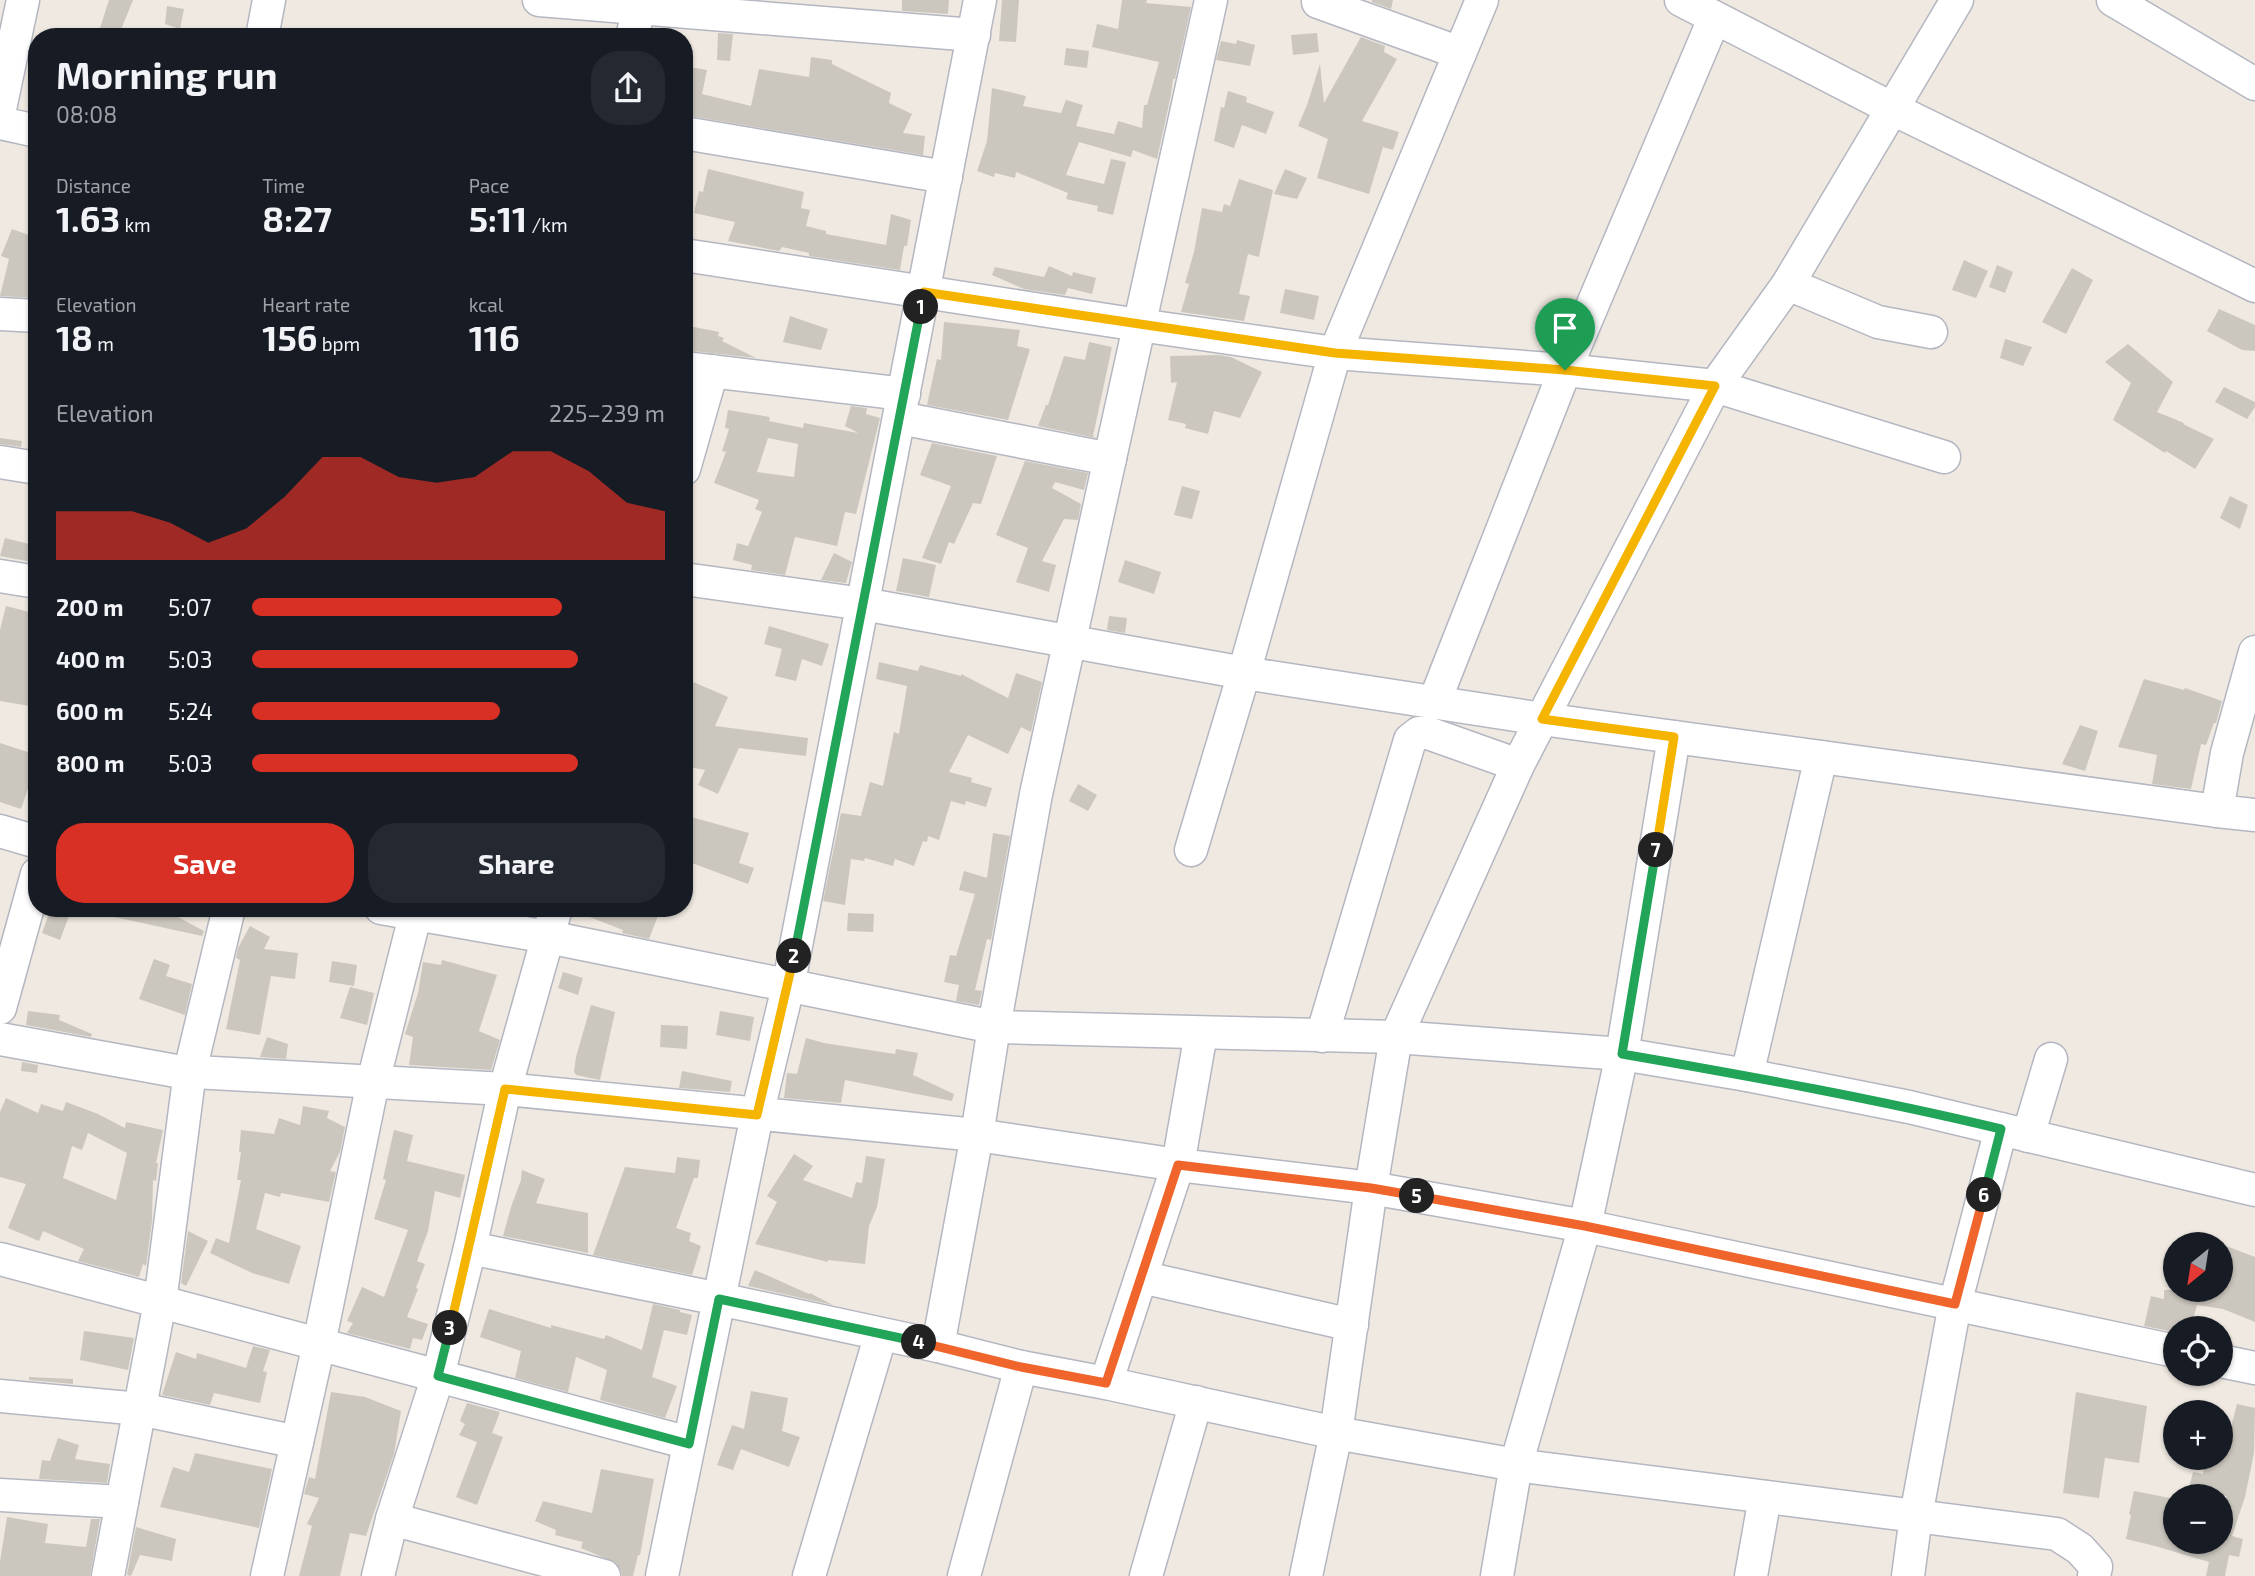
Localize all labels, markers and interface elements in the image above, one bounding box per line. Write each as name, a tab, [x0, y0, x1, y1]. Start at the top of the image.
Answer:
text: Morning run	[56, 51, 277, 97]
button: share	[591, 51, 665, 125]
text: 08:08	[56, 100, 117, 128]
text: Distance	[56, 174, 131, 197]
text: Time	[262, 174, 305, 197]
text: Pace	[469, 174, 510, 197]
text: 1.63	[56, 197, 120, 239]
text: 8:27	[262, 197, 332, 239]
text: 5:11	[469, 197, 527, 239]
text: km	[120, 213, 151, 236]
text: /km	[527, 213, 568, 236]
pin: 1	[904, 290, 939, 324]
text: Elevation	[56, 293, 137, 316]
text: Heart rate	[262, 293, 350, 316]
text: kcal	[469, 293, 503, 316]
text: 1	[916, 295, 925, 318]
pin	[1535, 298, 1595, 370]
icon: arrive	[1546, 309, 1584, 347]
text: 18	[56, 316, 93, 358]
text: 156	[262, 316, 317, 358]
text: 116	[469, 316, 520, 358]
text: m	[93, 332, 114, 355]
text: bpm	[317, 332, 360, 355]
text: Elevation	[56, 399, 154, 427]
text: 225–239 m	[549, 399, 665, 427]
text: 200 m	[56, 593, 124, 621]
text: 5:07	[168, 593, 211, 621]
text: 400 m	[56, 645, 125, 673]
text: 5:03	[168, 645, 212, 673]
text: 600 m	[56, 697, 124, 725]
text: 5:24	[168, 697, 213, 725]
text: 800 m	[56, 749, 125, 777]
text: 5:03	[168, 749, 212, 777]
button: Save	[56, 823, 354, 903]
button: Share	[368, 823, 665, 903]
pin: 7	[1638, 832, 1674, 868]
text: 7	[1650, 838, 1661, 861]
pin: 2	[776, 939, 812, 974]
text: 2	[788, 944, 799, 967]
pin: 5	[1400, 1178, 1434, 1214]
pin: 6	[1966, 1178, 2002, 1212]
text: 6	[1978, 1183, 1989, 1206]
text: 5	[1411, 1184, 1422, 1207]
north arrow	[2163, 1232, 2233, 1302]
map controls	[2163, 1232, 2233, 1554]
pin: 3	[433, 1310, 468, 1346]
text: 3	[444, 1316, 455, 1339]
button: locate	[2163, 1316, 2233, 1386]
pin: 4	[902, 1324, 936, 1360]
text: 4	[912, 1330, 925, 1353]
button: +	[2163, 1400, 2233, 1470]
button: −	[2163, 1484, 2233, 1554]

